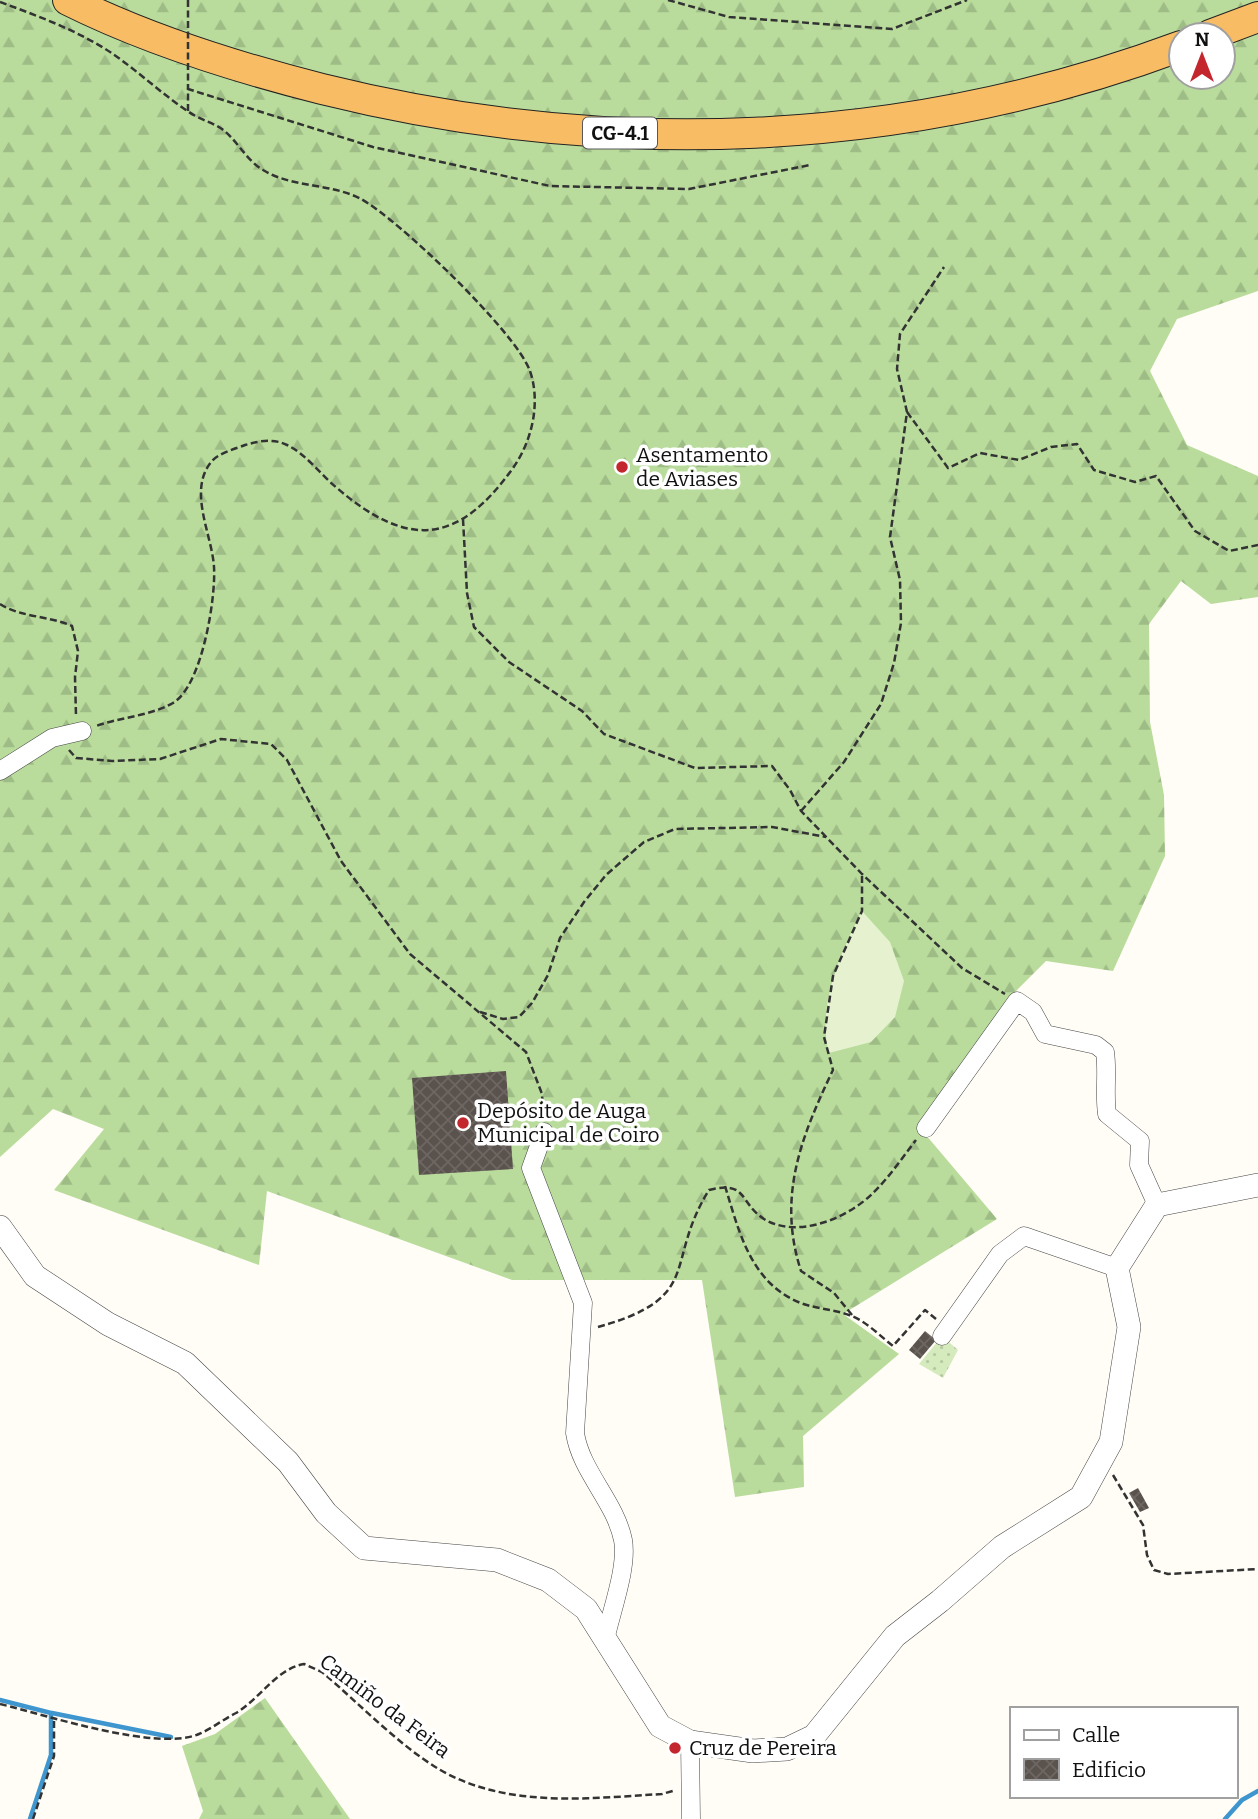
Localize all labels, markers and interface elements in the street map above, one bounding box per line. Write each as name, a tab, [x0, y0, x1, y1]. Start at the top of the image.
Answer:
north arrow	[1167, 21, 1237, 91]
text: N	[1195, 28, 1210, 51]
road number: CG-4.1	[583, 118, 657, 148]
place label: Asentamento de Aviases	[636, 442, 768, 492]
marker: Asentamento de Aviases	[614, 459, 630, 475]
place label: Depósito de Auga Municipal de Coiro	[477, 1098, 660, 1148]
marker: Depósito de Auga Municipal de Coiro	[455, 1115, 471, 1131]
street label: Camiño da Feira	[314, 1648, 456, 1764]
legend	[1010, 1707, 1237, 1798]
text: Calle	[1072, 1722, 1120, 1748]
place label: Cruz de Pereira	[689, 1735, 837, 1761]
marker: Cruz de Pereira	[667, 1740, 683, 1756]
text: Edificio	[1072, 1757, 1146, 1783]

